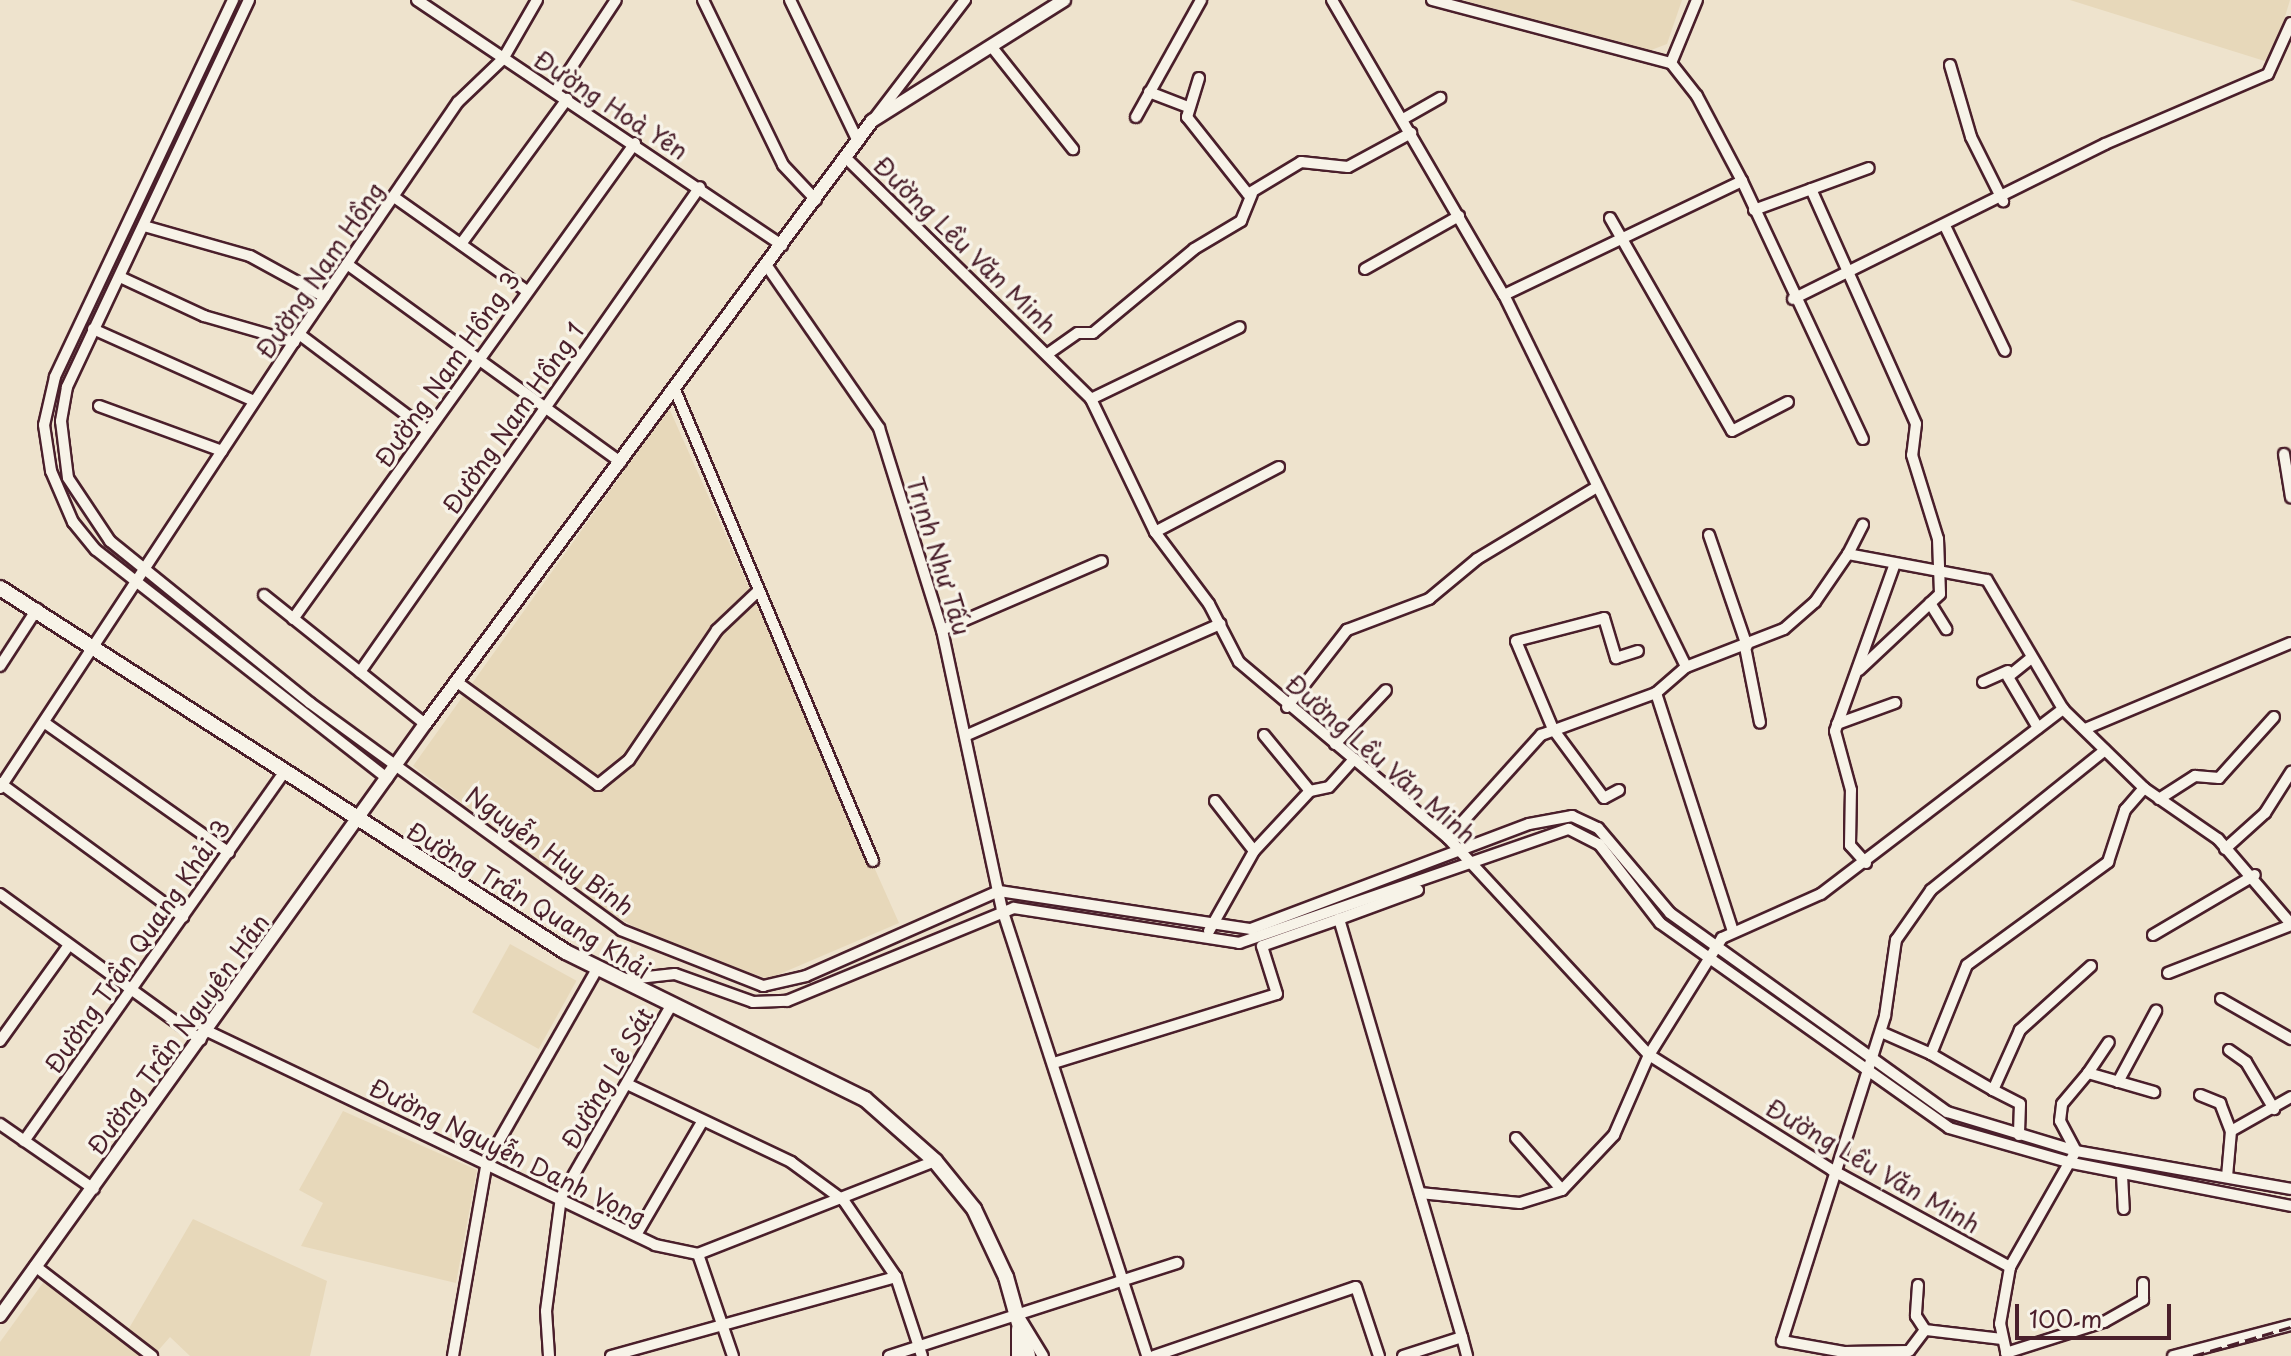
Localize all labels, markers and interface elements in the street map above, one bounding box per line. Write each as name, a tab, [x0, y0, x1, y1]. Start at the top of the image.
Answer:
street label: Đường Hoà Yên	[528, 44, 694, 166]
street label: Đường Lều Văn Minh	[869, 151, 1061, 339]
street label: Đường Nam Hồng	[250, 176, 390, 364]
street label: Đường Nam Hồng 3	[369, 266, 525, 472]
street label: Đường Nam Hồng 1	[436, 317, 590, 519]
street label: Trịnh Như Tấu	[901, 472, 977, 640]
street label: Đường Lều Văn Minh	[1281, 669, 1481, 849]
street label: Nguyễn Huy Bính	[459, 779, 641, 923]
street label: Đường Trần Quang Khải 3	[38, 813, 236, 1079]
street label: Đường Trần Quang Khải	[401, 815, 657, 985]
street label: Đường Trần Nguyên Hãn	[81, 908, 275, 1160]
street label: Đường Lê Sát	[555, 1003, 659, 1153]
street label: Đường Nguyễn Danh Vọng	[364, 1072, 652, 1232]
street label: Đường Lều Văn Minh	[1762, 1093, 1984, 1239]
scale bar	[2019, 1288, 2175, 1338]
text: 100 m	[2029, 1300, 2102, 1336]

